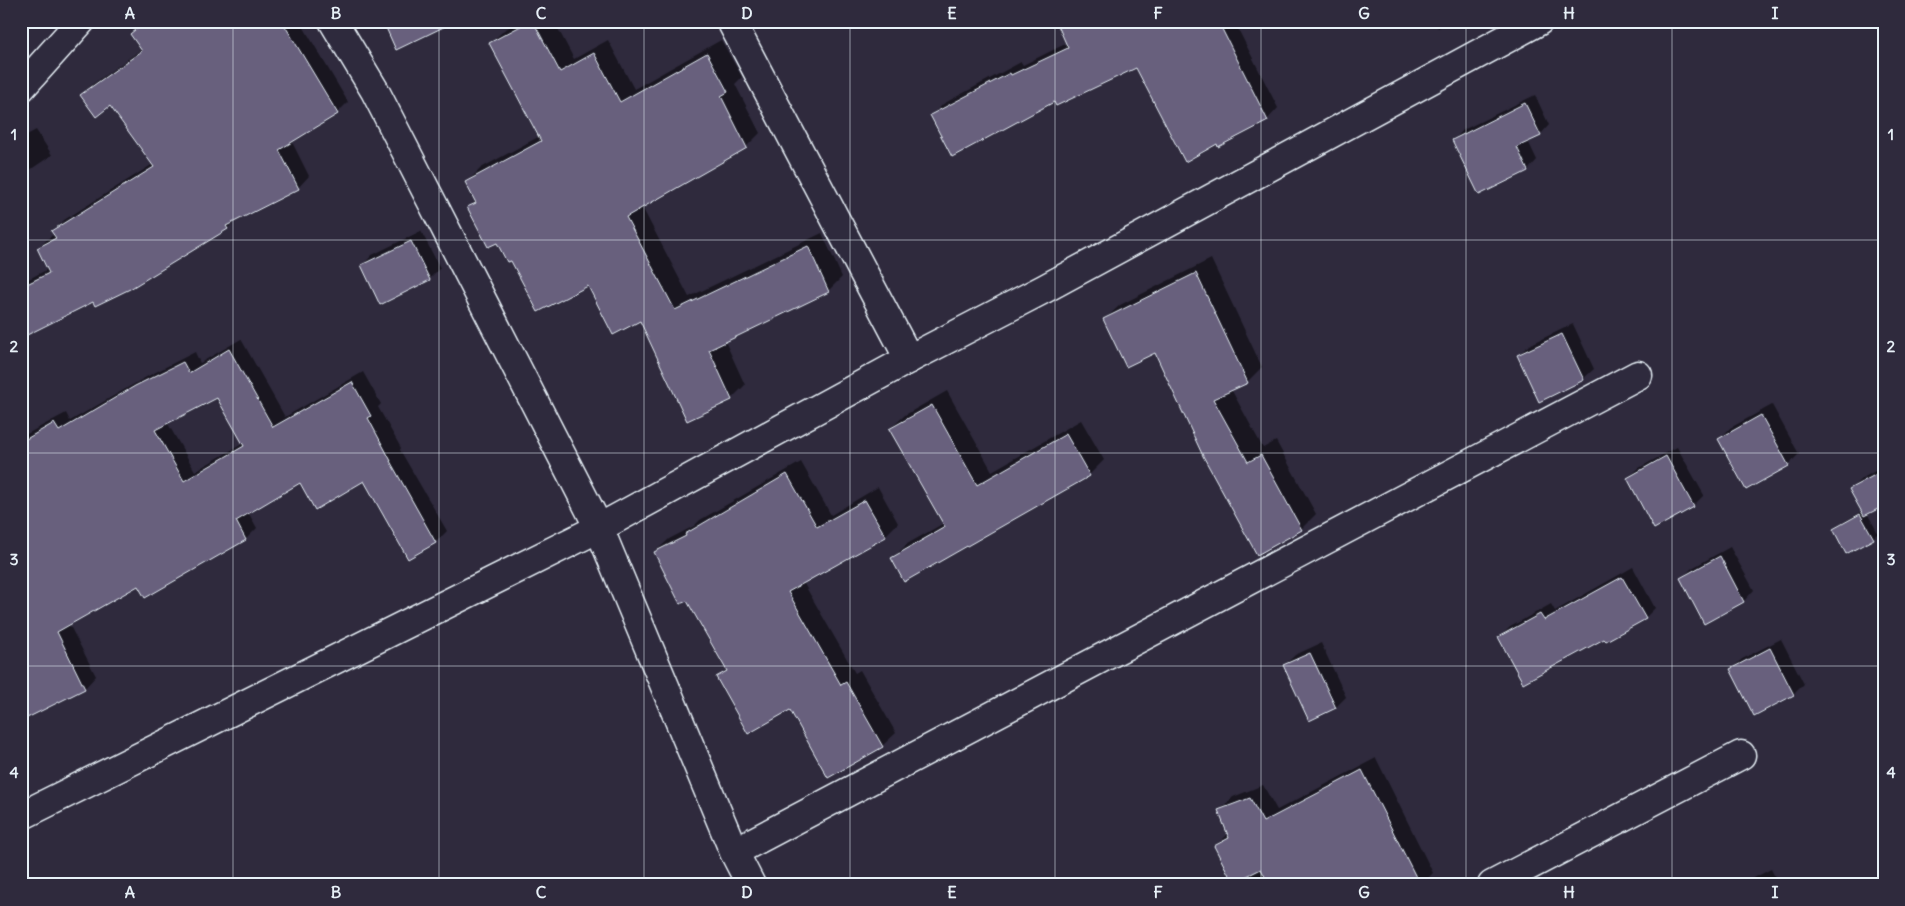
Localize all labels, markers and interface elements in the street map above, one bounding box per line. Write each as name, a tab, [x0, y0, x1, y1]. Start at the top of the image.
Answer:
text: A	[125, 3, 135, 23]
text: B	[331, 3, 342, 23]
text: C	[536, 3, 547, 23]
text: D	[741, 3, 753, 23]
text: E	[947, 3, 957, 23]
text: F	[1153, 3, 1163, 23]
text: G	[1358, 3, 1370, 23]
text: H	[1563, 3, 1575, 23]
text: I	[1772, 3, 1779, 23]
text: 1	[11, 124, 17, 144]
text: 1	[1888, 124, 1894, 144]
text: 2	[10, 336, 19, 356]
text: 2	[1887, 336, 1896, 356]
text: 3	[9, 549, 19, 569]
text: 3	[1886, 549, 1896, 569]
text: 4	[9, 762, 19, 782]
text: 4	[1886, 762, 1896, 782]
text: A	[125, 882, 135, 902]
text: B	[331, 882, 342, 902]
text: C	[536, 882, 547, 902]
text: D	[741, 882, 753, 902]
text: E	[947, 882, 957, 902]
text: F	[1153, 882, 1163, 902]
text: G	[1358, 882, 1370, 902]
text: H	[1563, 882, 1575, 902]
text: I	[1772, 882, 1779, 902]

